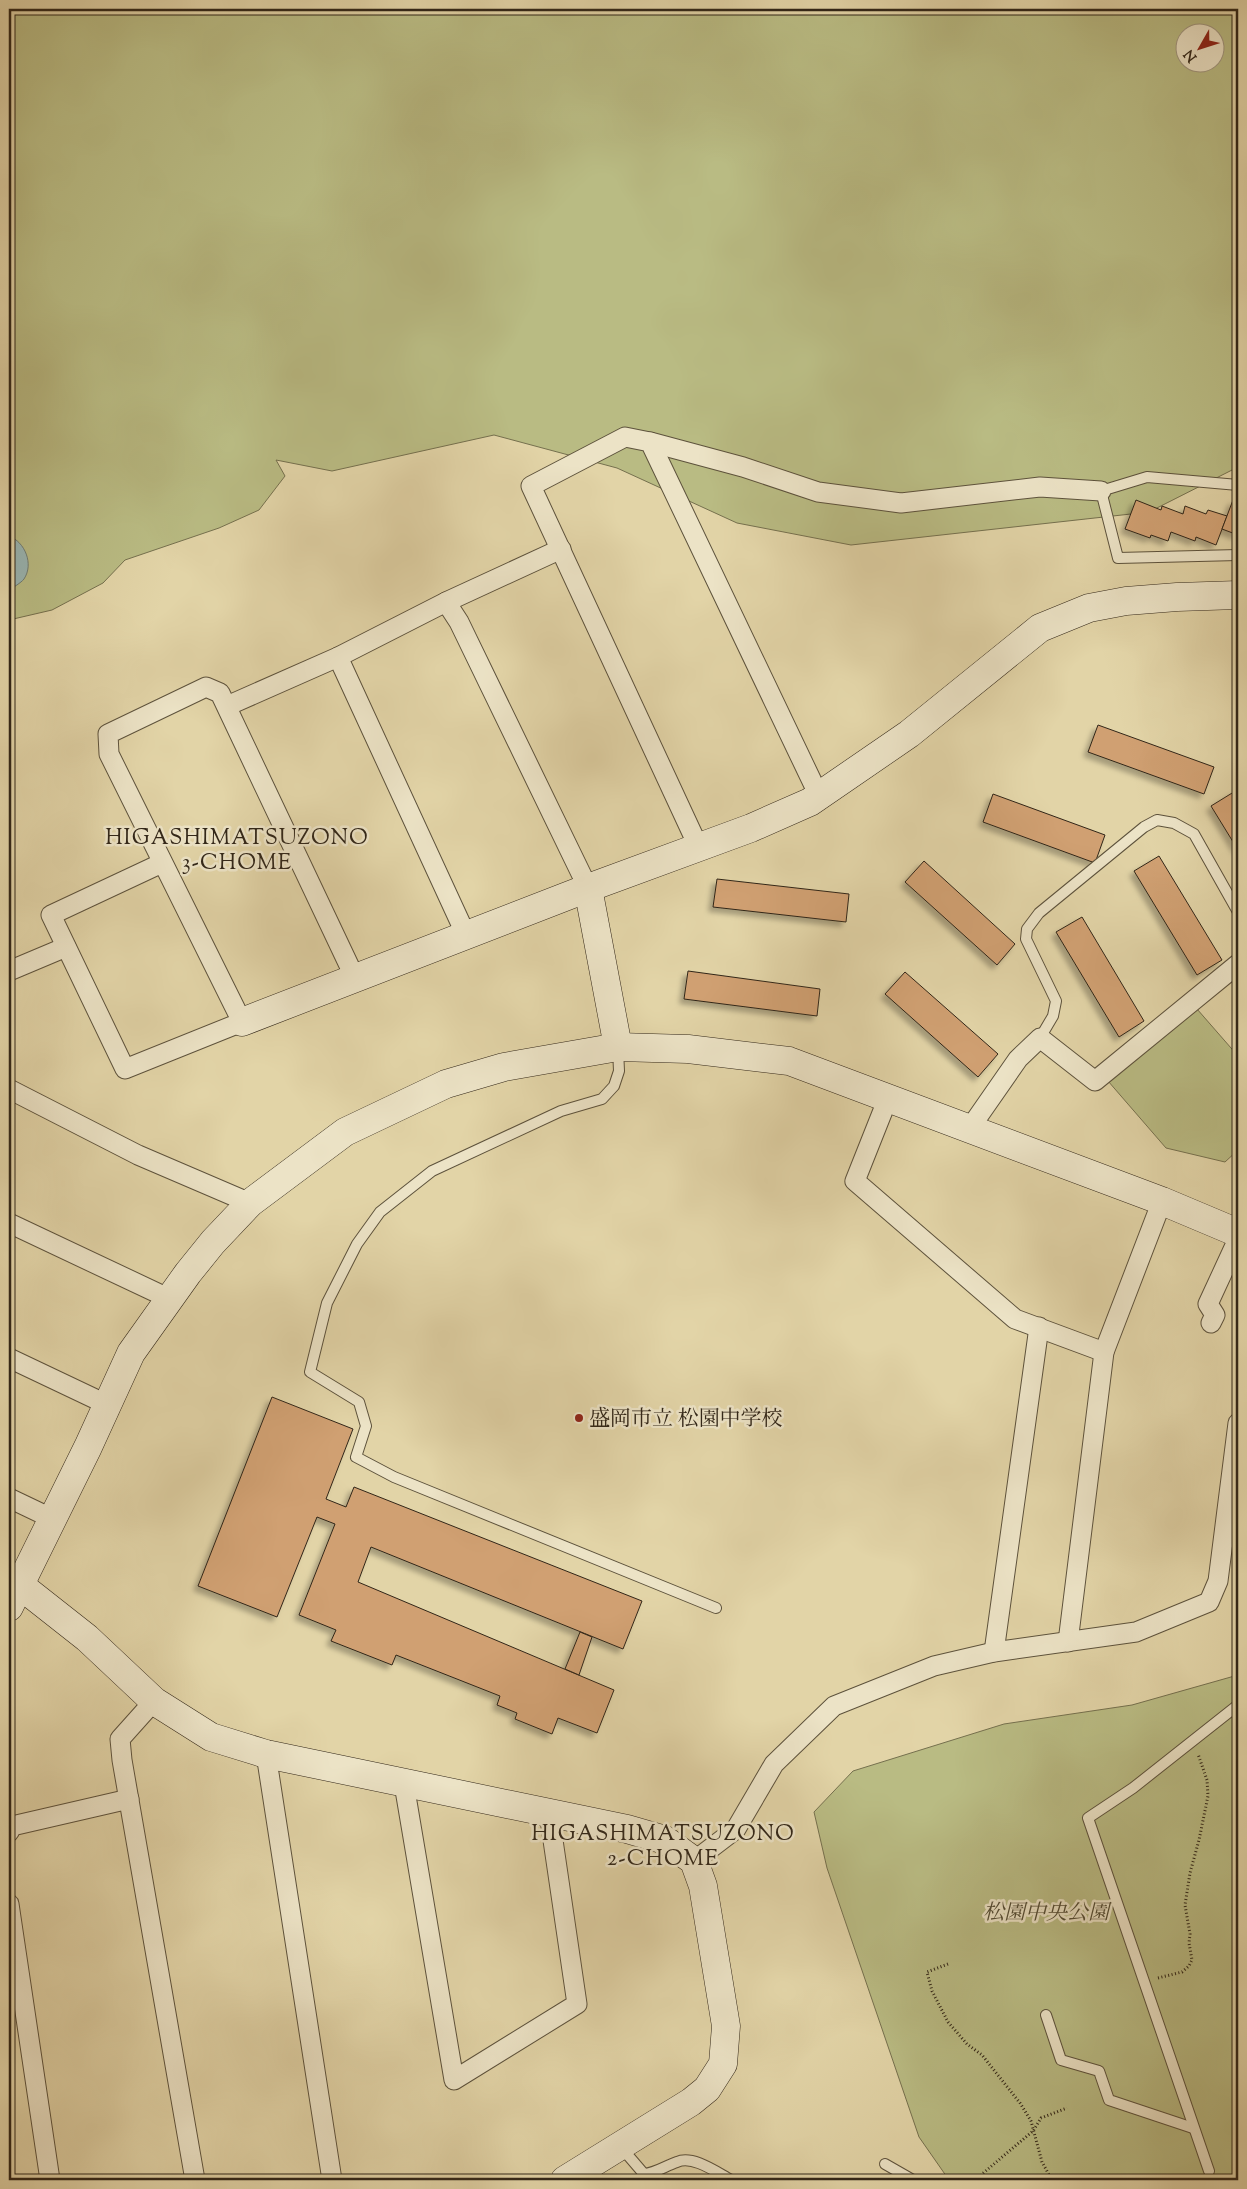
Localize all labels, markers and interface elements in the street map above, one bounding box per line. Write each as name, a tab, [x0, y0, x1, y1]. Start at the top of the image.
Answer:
north arrow	[1174, 22, 1224, 72]
text: N	[1180, 44, 1203, 66]
district label: HIGASHIMATSUZONO 3-CHOME	[105, 823, 369, 880]
place label: 盛岡市立 松園中学校	[589, 1405, 782, 1435]
marker: 盛岡市立 松園中学校	[573, 1412, 585, 1424]
district label: HIGASHIMATSUZONO 2-CHOME	[531, 1819, 795, 1876]
park label: 松園中央公園	[983, 1899, 1112, 1929]

